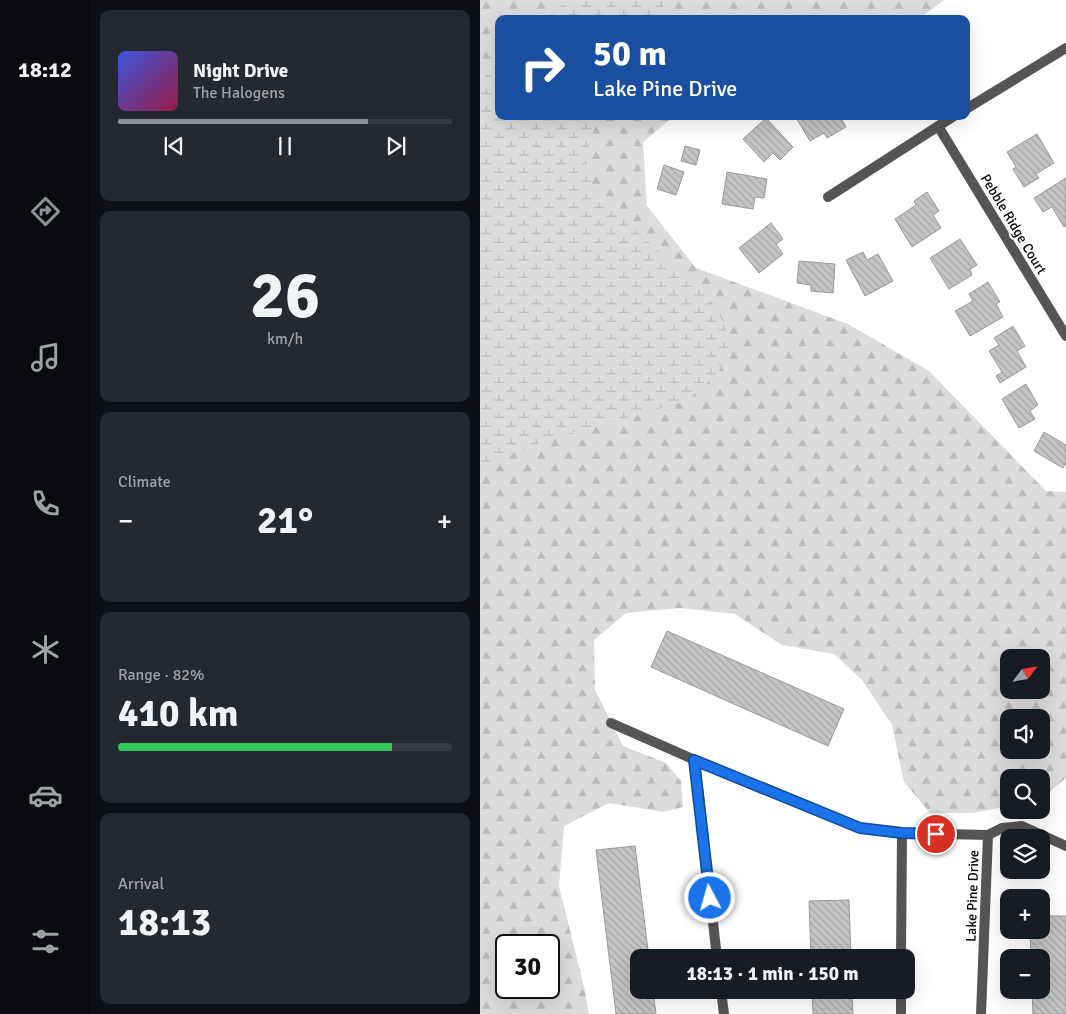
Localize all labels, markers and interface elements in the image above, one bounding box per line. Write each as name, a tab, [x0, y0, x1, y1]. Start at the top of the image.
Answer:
text: 50 m	[593, 32, 667, 75]
icon: right	[510, 35, 575, 100]
text: 18:12	[18, 56, 72, 83]
text: Night Drive	[193, 59, 288, 83]
text: Lake Pine Drive	[593, 75, 737, 102]
text: The Halogens	[193, 83, 285, 103]
icon: previous	[160, 132, 188, 160]
icon: pause	[271, 132, 299, 160]
icon: next	[382, 132, 410, 160]
street label: Pebble Ridge Court	[977, 171, 1050, 278]
icon: directions	[28, 194, 63, 229]
text: 26	[250, 256, 320, 336]
text: km/h	[267, 329, 303, 349]
icon: music	[28, 340, 63, 375]
text: Climate	[118, 472, 171, 492]
icon: phone	[28, 486, 63, 521]
text: 21°	[257, 497, 313, 544]
text: −	[118, 504, 133, 538]
text: +	[437, 504, 452, 538]
icon: climate	[28, 632, 63, 667]
north arrow	[1000, 649, 1050, 699]
map controls	[1000, 649, 1050, 999]
text: Range · 82%	[118, 665, 204, 685]
text: 410 km	[118, 690, 239, 737]
button: sound	[1000, 709, 1050, 759]
button: search	[1000, 769, 1050, 819]
icon: car	[28, 778, 63, 813]
pin	[915, 813, 957, 855]
icon: arrive	[922, 820, 950, 848]
button: layers	[1000, 829, 1050, 879]
street label: Lake Pine Drive	[962, 850, 983, 942]
position arrow	[683, 871, 735, 923]
text: Arrival	[118, 874, 164, 894]
button: +	[1000, 889, 1050, 939]
text: 18:13	[118, 899, 211, 946]
icon: filters	[28, 924, 63, 959]
speed limit sign: 30	[495, 934, 560, 999]
button: −	[1000, 949, 1050, 999]
text: 18:13 · 1 min · 150 m	[686, 962, 859, 986]

